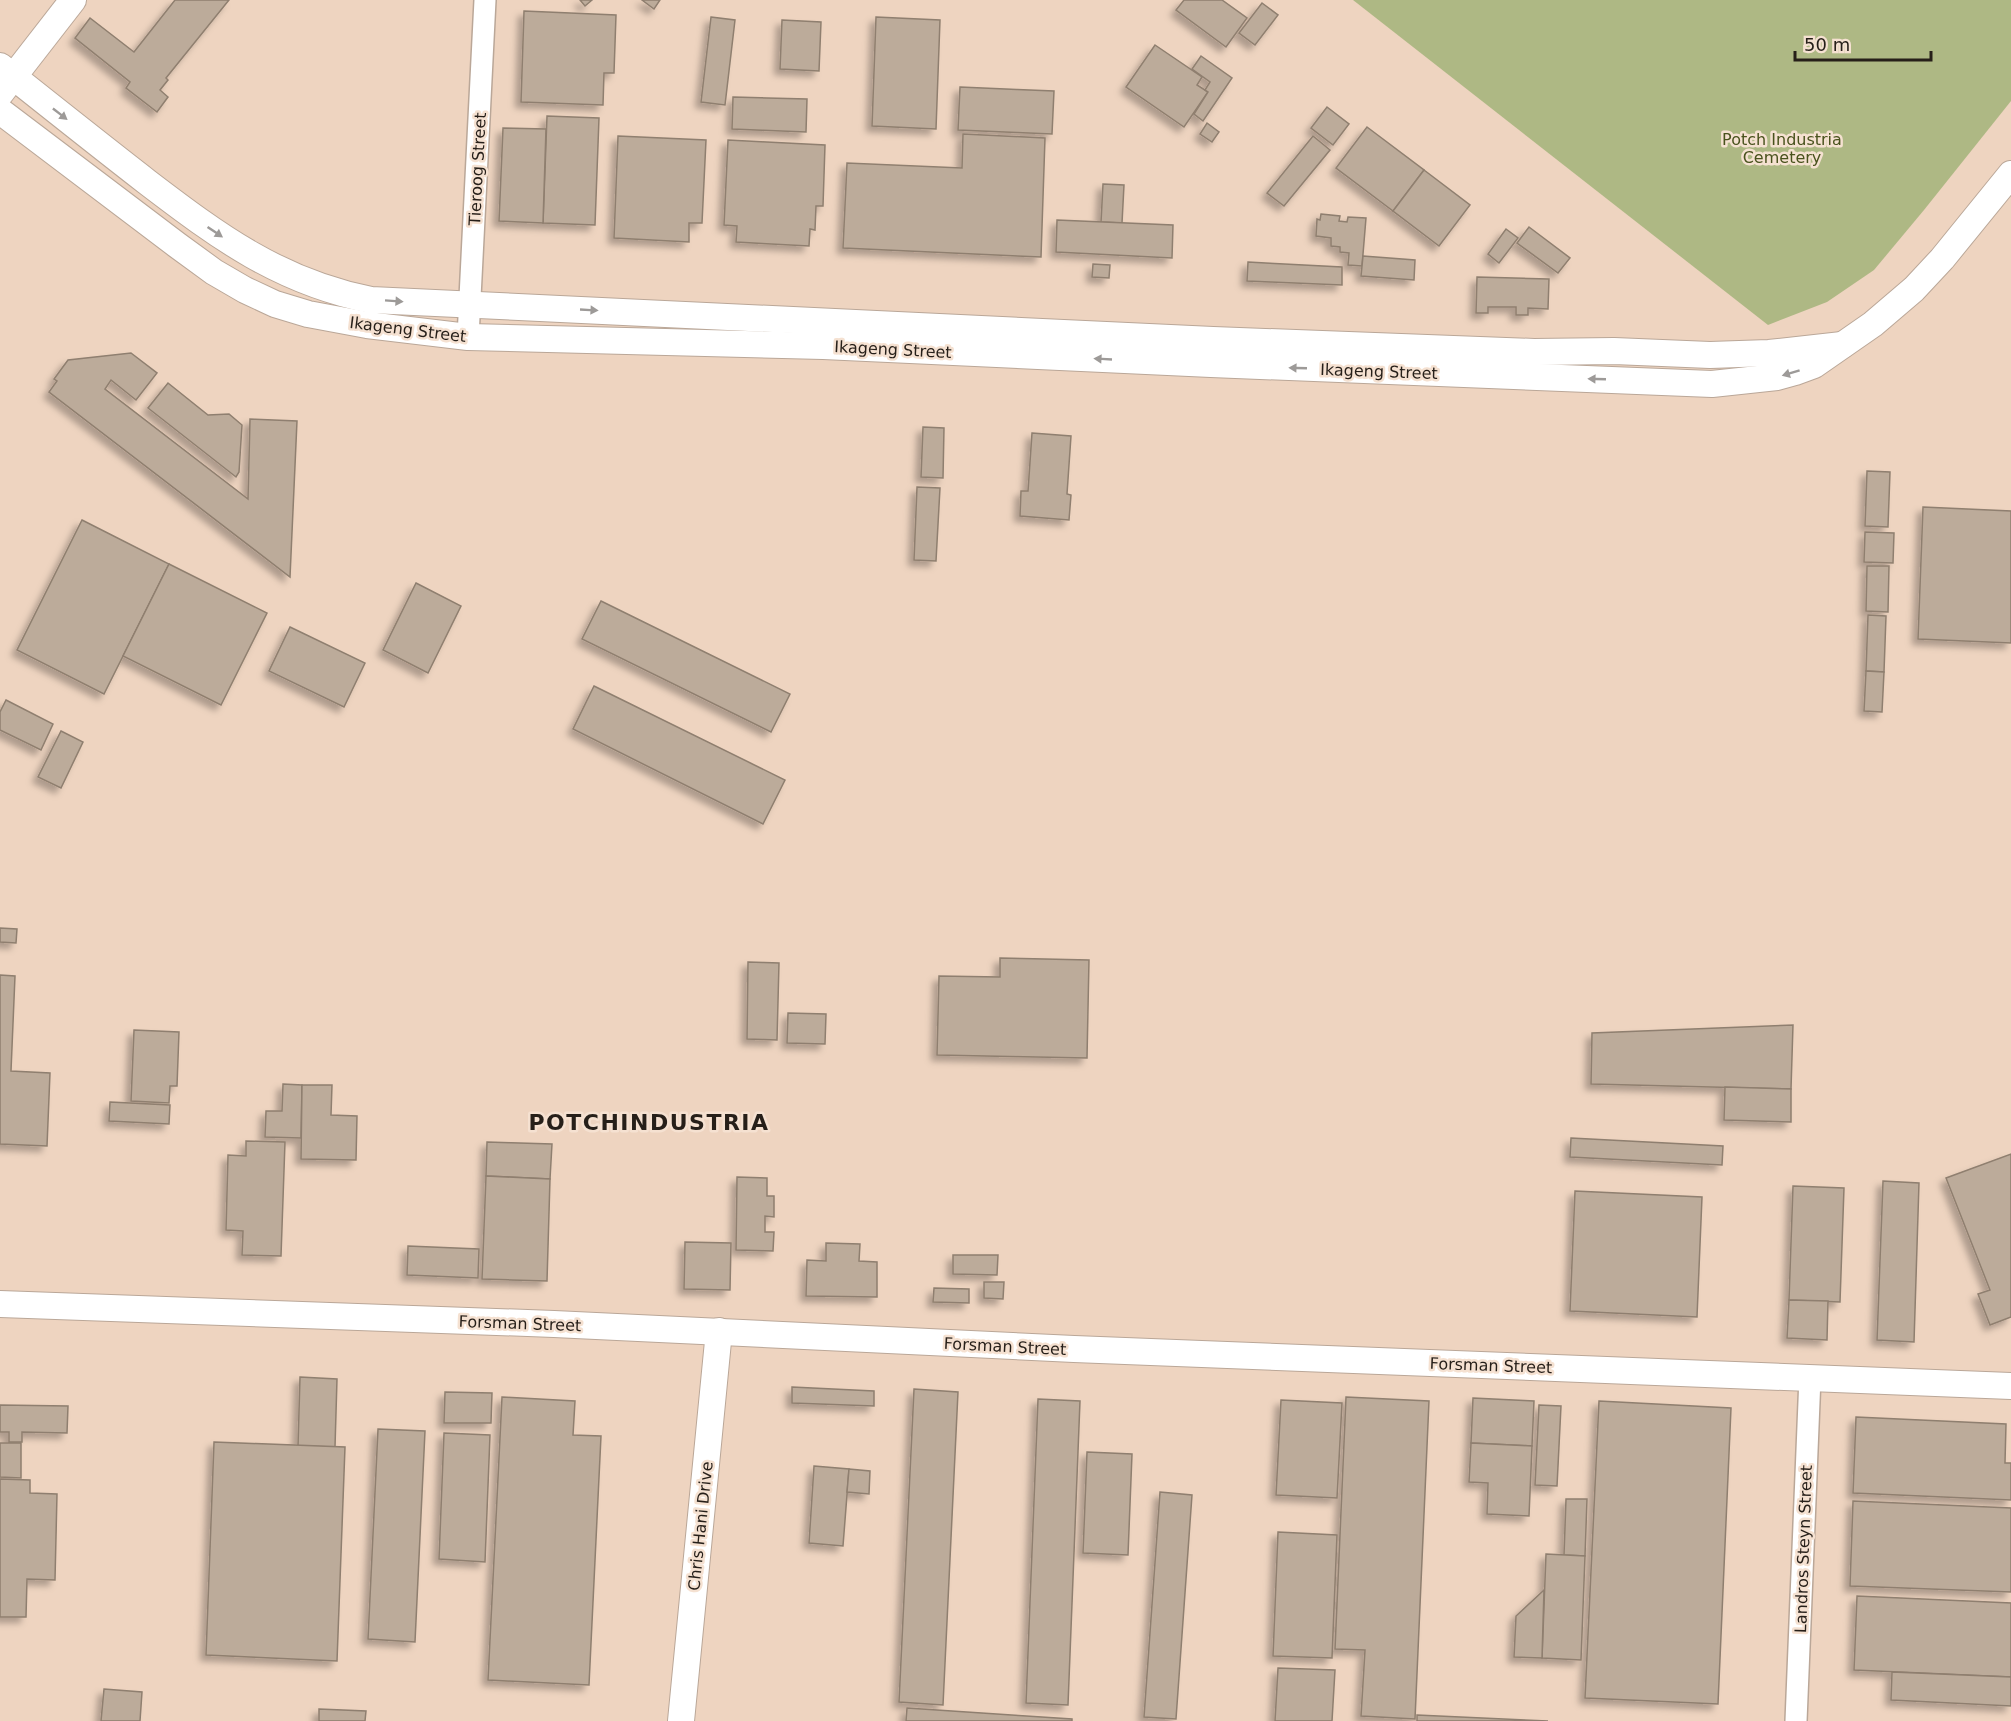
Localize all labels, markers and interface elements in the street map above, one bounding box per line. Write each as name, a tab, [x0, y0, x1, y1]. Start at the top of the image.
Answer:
scale bar	[1795, 24, 1932, 62]
text: 50 m	[1804, 34, 1850, 55]
one-way arrow	[52, 107, 68, 120]
street label: Tieroog Street	[465, 112, 490, 227]
park label: Potch Industria Cemetery	[1722, 130, 1842, 167]
one-way arrow	[206, 226, 222, 238]
one-way arrow	[385, 296, 404, 306]
one-way arrow	[580, 306, 599, 315]
street label: Ikageng Street	[348, 313, 467, 346]
street label: Ikageng Street	[834, 337, 952, 362]
one-way arrow	[1093, 355, 1112, 364]
street label: Ikageng Street	[1320, 360, 1438, 383]
one-way arrow	[1288, 363, 1307, 372]
one-way arrow	[1782, 369, 1800, 378]
one-way arrow	[1588, 374, 1607, 383]
district label: POTCHINDUSTRIA	[528, 1110, 770, 1135]
street label: Forsman Street	[458, 1312, 582, 1335]
street label: Forsman Street	[943, 1334, 1067, 1359]
street label: Forsman Street	[1429, 1354, 1553, 1377]
street label: Chris Hani Drive	[684, 1460, 717, 1592]
street label: Landros Steyn Street	[1791, 1465, 1816, 1633]

